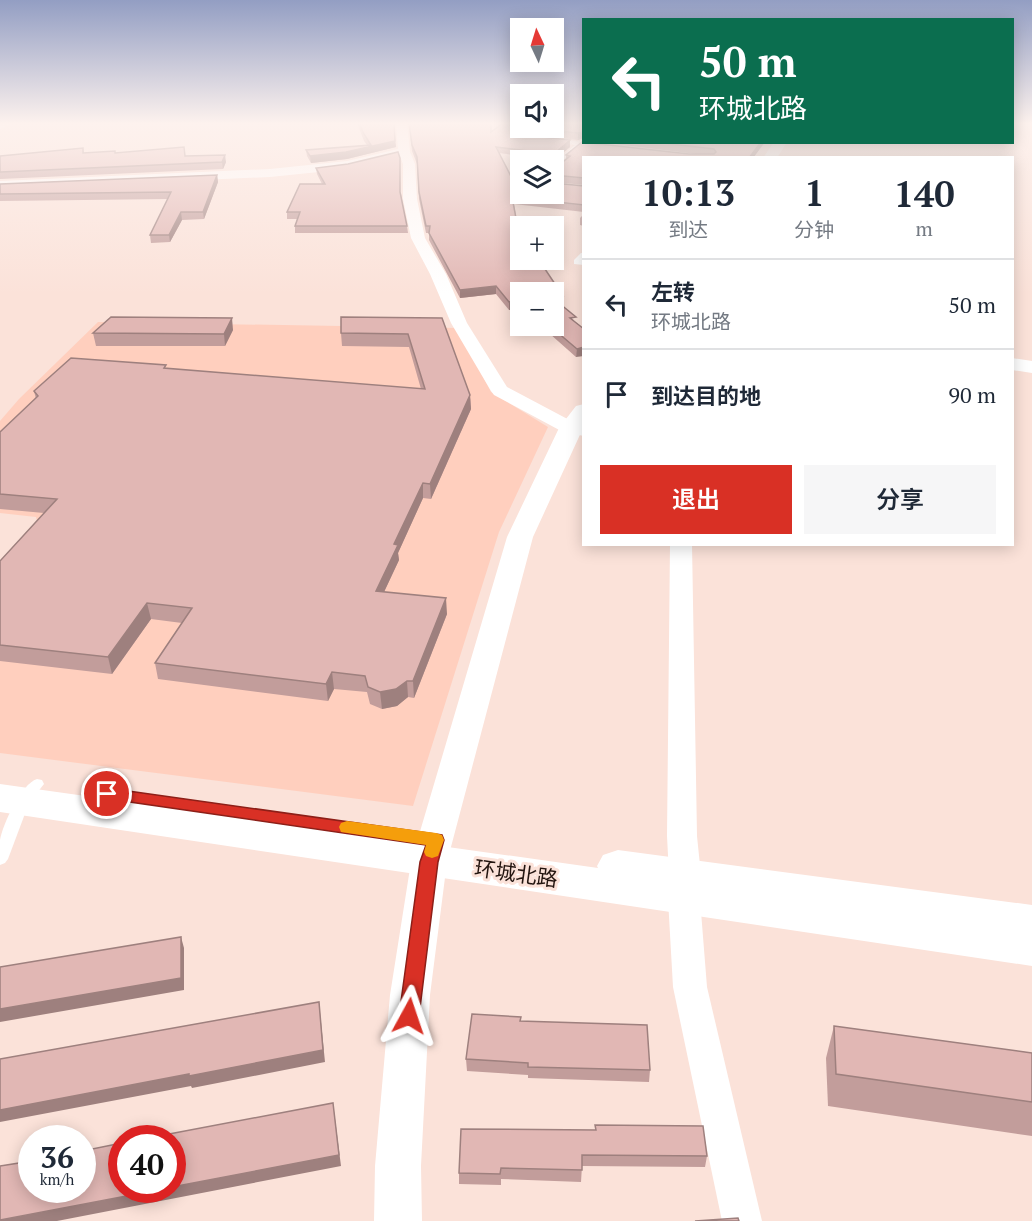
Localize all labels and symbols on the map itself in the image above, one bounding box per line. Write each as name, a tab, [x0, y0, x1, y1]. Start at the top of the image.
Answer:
north arrow	[510, 18, 564, 72]
pin	[81, 768, 132, 819]
street label: 环城北路	[473, 853, 560, 893]
position arrow	[377, 984, 441, 1048]
speed limit sign: 40	[108, 1125, 186, 1203]

